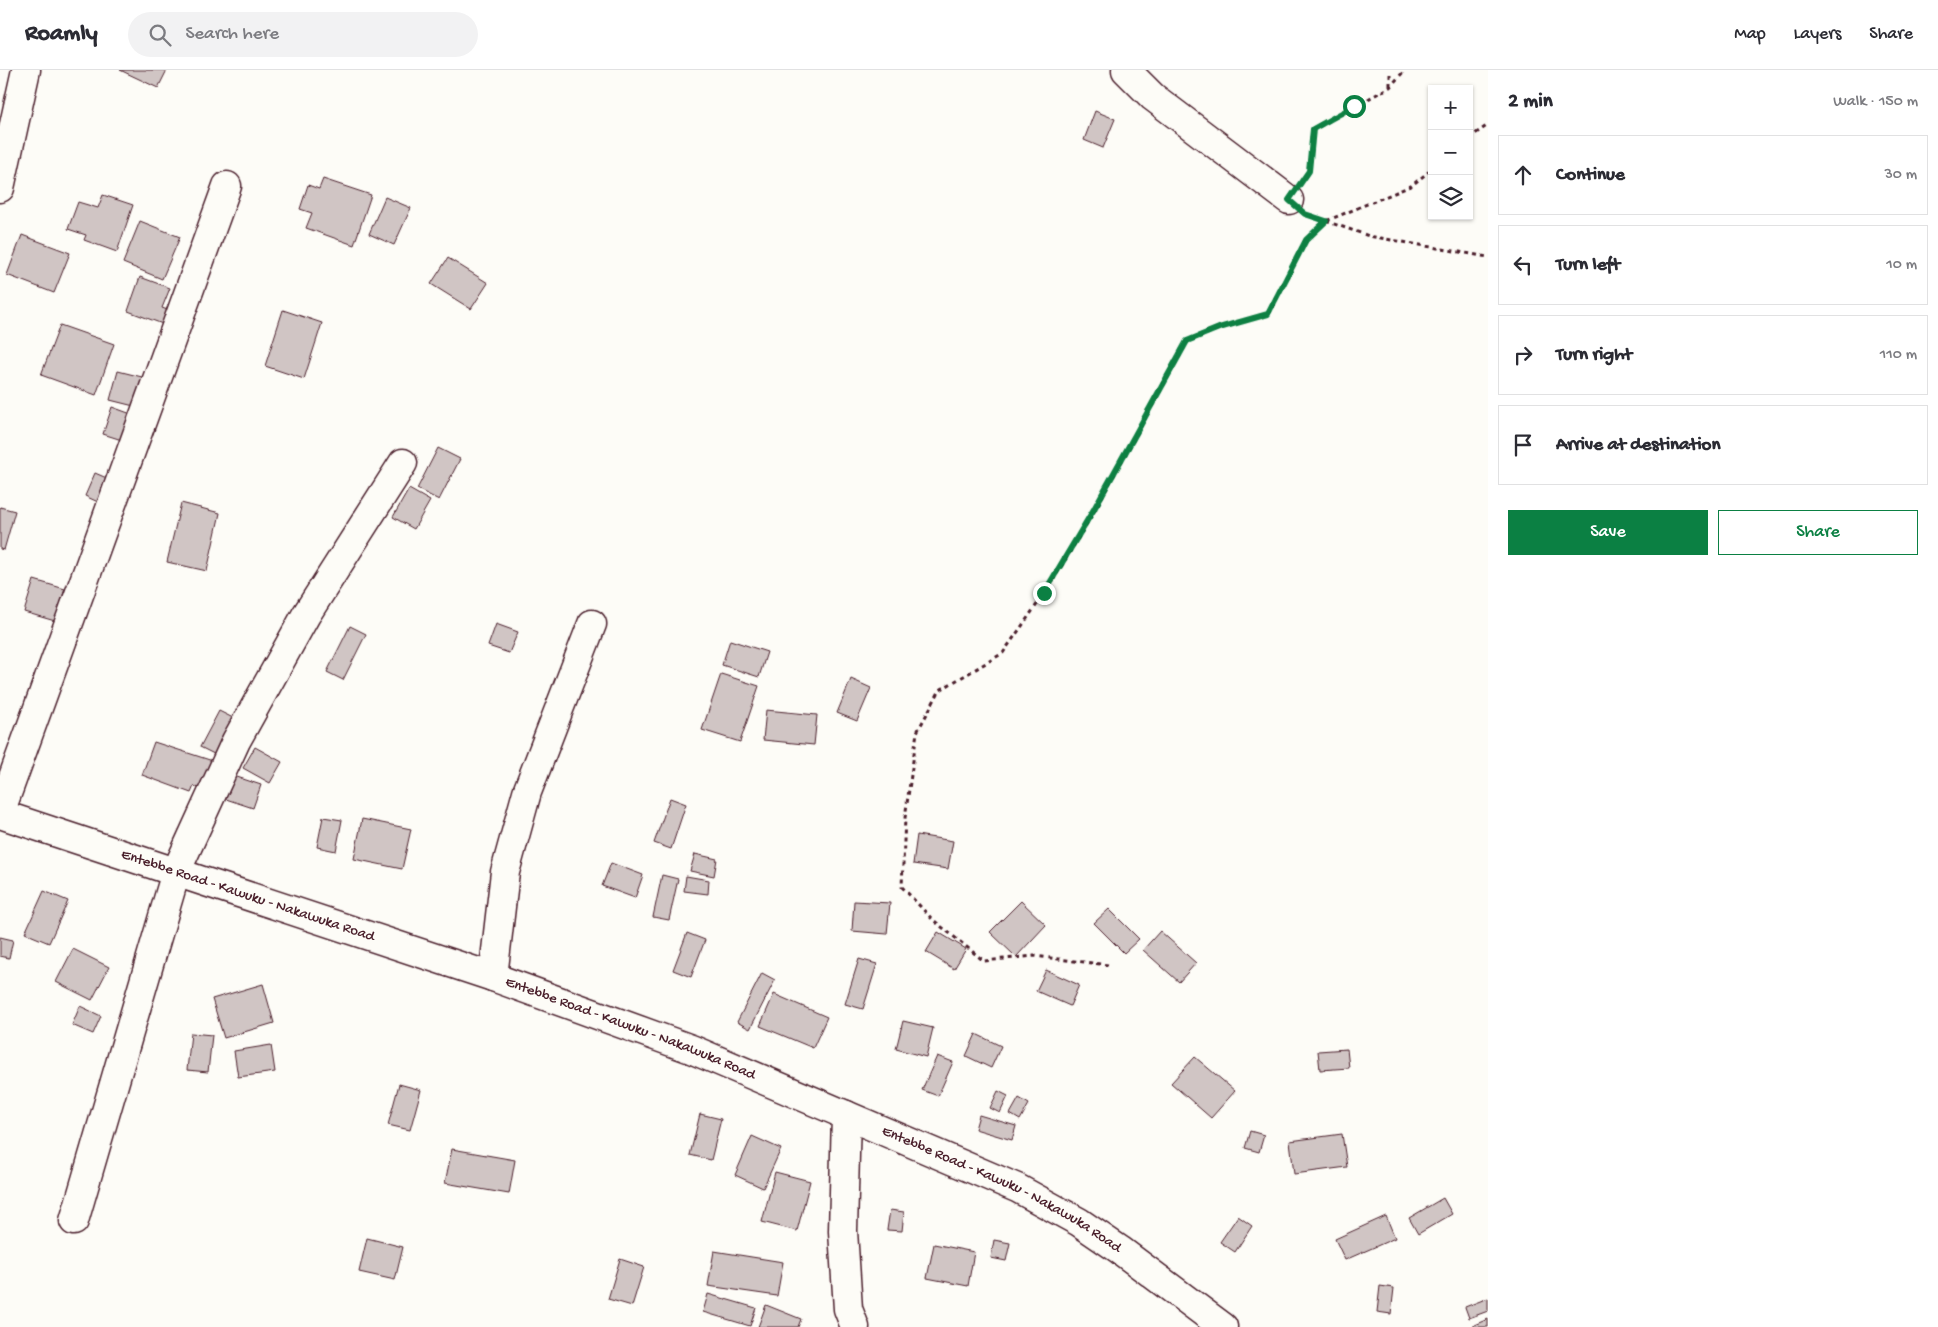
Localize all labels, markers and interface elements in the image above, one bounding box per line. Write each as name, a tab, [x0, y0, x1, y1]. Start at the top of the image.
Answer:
search box	[128, 12, 478, 57]
text: Roamly	[25, 20, 98, 49]
icon: search	[146, 21, 174, 49]
text: Search here	[186, 23, 279, 46]
text: Map	[1734, 24, 1766, 45]
text: Layers	[1794, 24, 1841, 45]
text: Share	[1869, 24, 1913, 45]
map controls	[1428, 85, 1473, 220]
button: +	[1428, 85, 1473, 130]
text: 2 min	[1508, 90, 1553, 115]
text: Walk · 150 m	[1833, 93, 1918, 112]
route start	[1343, 95, 1366, 118]
button: −	[1428, 130, 1473, 175]
icon: ahead	[1509, 161, 1537, 189]
text: Continue	[1556, 164, 1625, 187]
text: 30 m	[1884, 166, 1917, 185]
button: layers	[1428, 175, 1473, 220]
icon: left	[1509, 251, 1537, 279]
text: Turn left	[1556, 254, 1620, 277]
text: 10 m	[1886, 256, 1917, 275]
icon: right	[1509, 341, 1537, 369]
text: Turn right	[1556, 344, 1632, 367]
text: 110 m	[1880, 346, 1917, 365]
icon: arrive	[1509, 431, 1537, 459]
text: Arrive at destination	[1556, 434, 1720, 457]
button: Save	[1508, 510, 1708, 555]
button: Share	[1718, 510, 1918, 555]
route end	[1033, 582, 1056, 605]
street label: Entebbe Road - Kawuku - Nakawuka Road	[119, 846, 378, 947]
street label: Entebbe Road - Kawuku - Nakawuka Road	[503, 973, 759, 1085]
street label: Entebbe Road - Kawuku - Nakawuka Road	[879, 1122, 1126, 1258]

